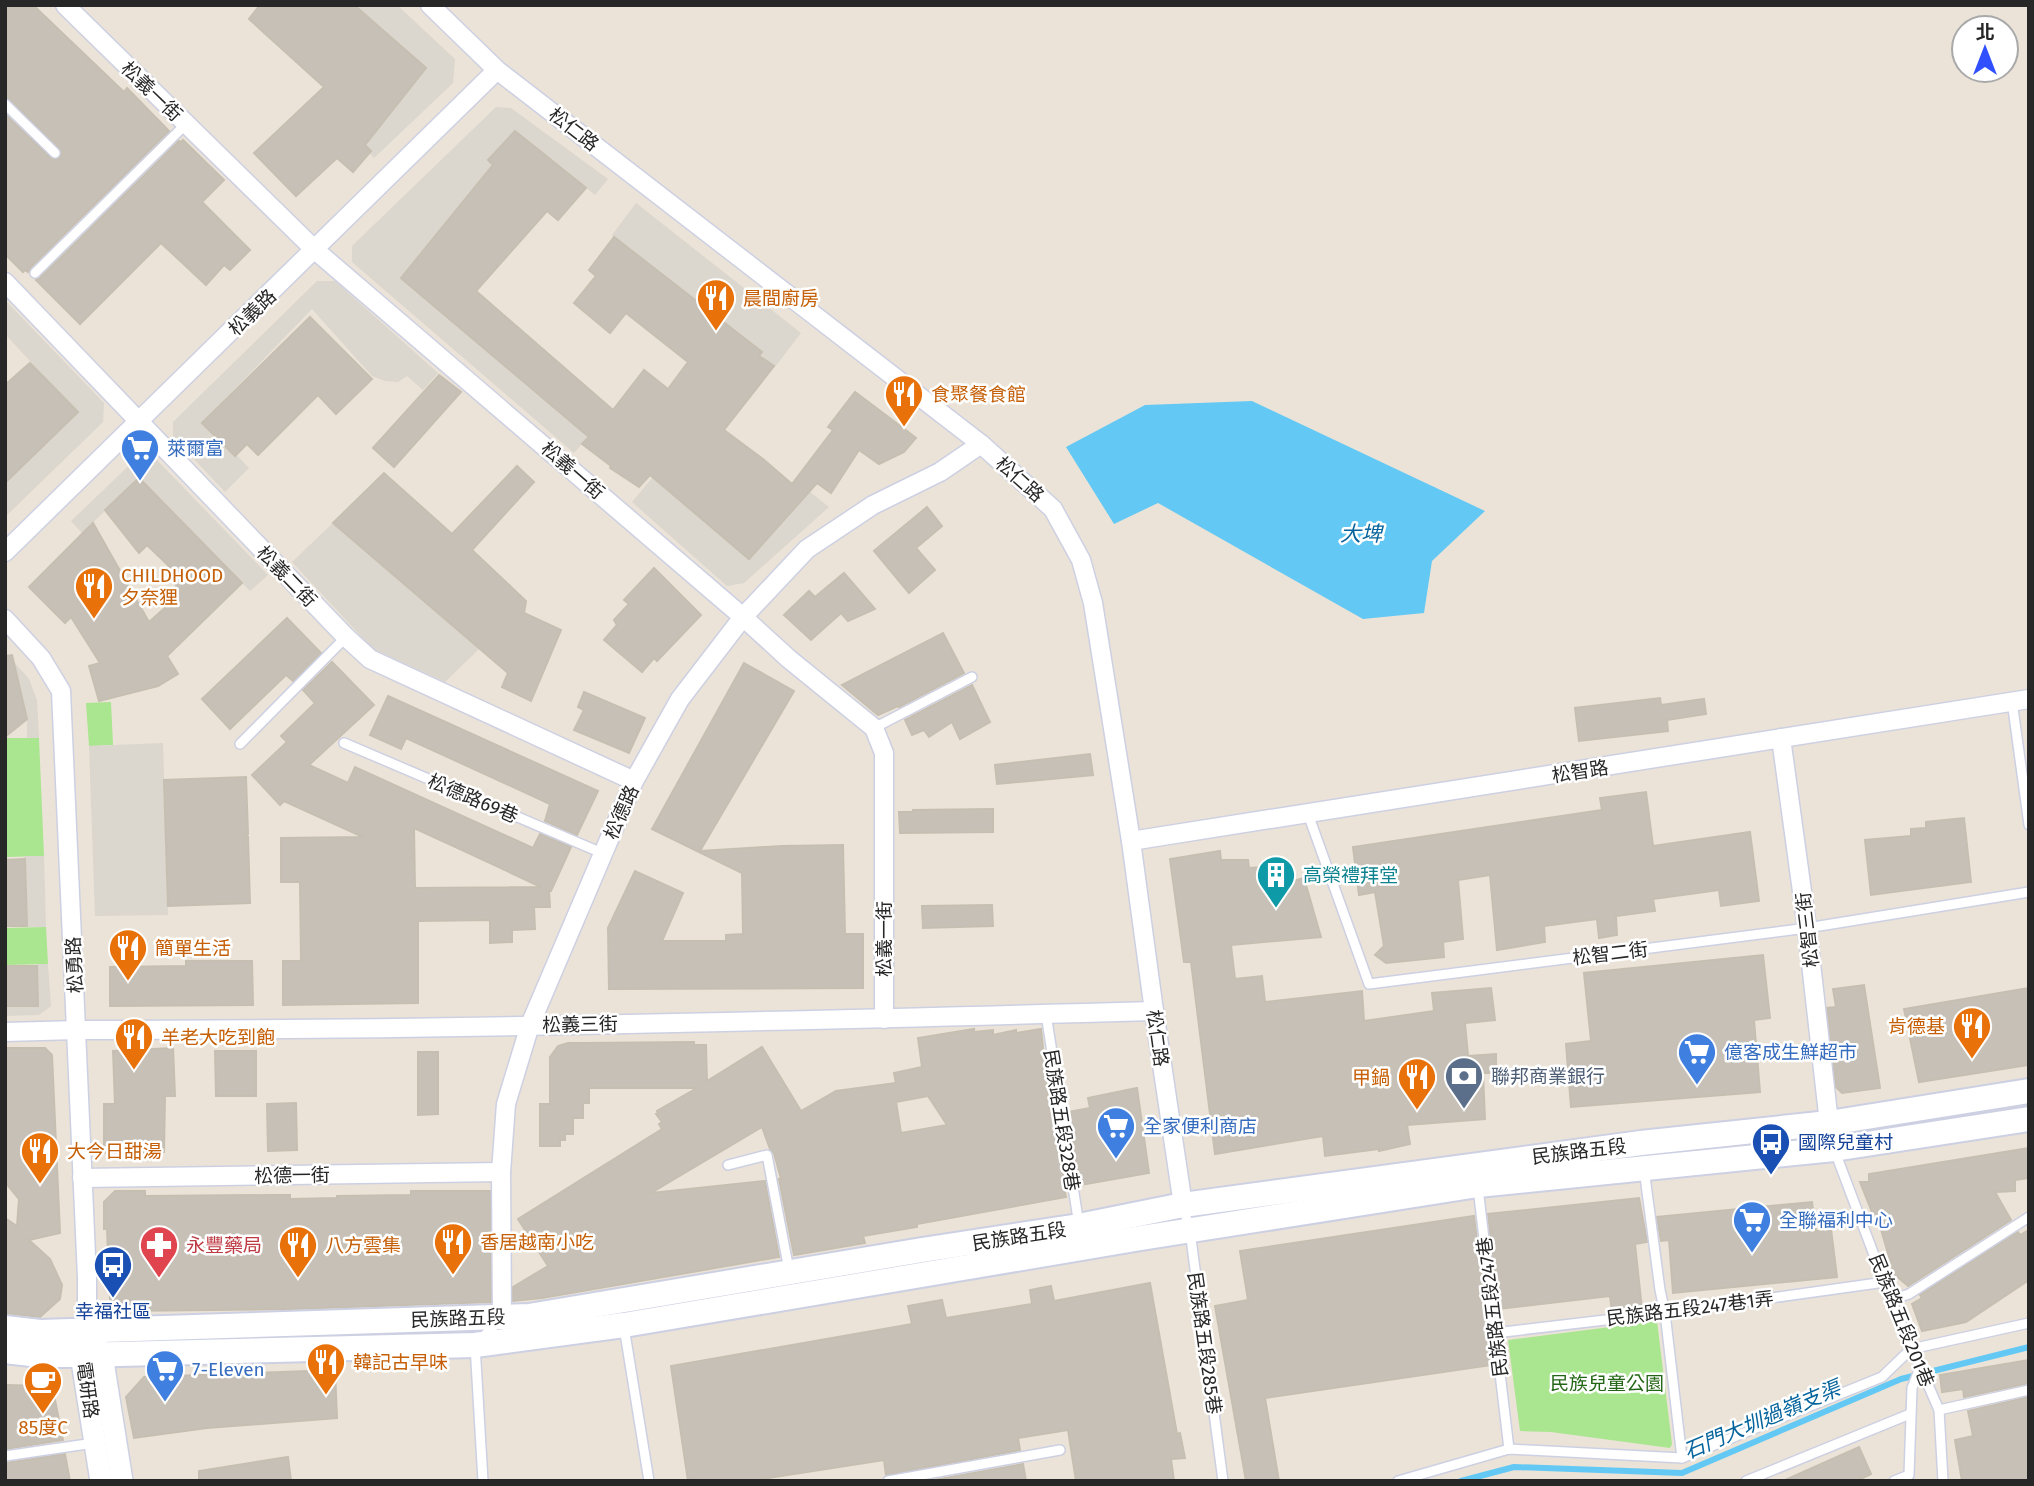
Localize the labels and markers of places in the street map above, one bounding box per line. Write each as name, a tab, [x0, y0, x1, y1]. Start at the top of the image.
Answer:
restaurant icon: 晨間廚房	[695, 277, 737, 332]
place label: 晨間廚房	[743, 287, 819, 310]
restaurant icon: 食聚餐食館	[883, 373, 925, 428]
place label: 食聚餐食館	[931, 383, 1026, 406]
supermarket icon: 萊爾富	[119, 427, 161, 482]
place label: 萊爾富	[167, 437, 224, 460]
place label: CHILDHOOD 夕奈狸	[121, 564, 223, 609]
restaurant icon: CHILDHOOD 夕奈狸	[73, 565, 115, 620]
building icon: 高榮禮拜堂	[1255, 854, 1297, 909]
place label: 高榮禮拜堂	[1303, 864, 1398, 887]
restaurant icon: 簡單生活	[107, 927, 149, 982]
place label: 簡單生活	[155, 937, 231, 960]
restaurant icon: 肯德基	[1951, 1005, 1993, 1060]
place label: 肯德基	[1888, 1015, 1945, 1038]
restaurant icon: 羊老大吃到飽	[113, 1016, 155, 1071]
place label: 羊老大吃到飽	[161, 1026, 275, 1049]
supermarket icon: 億客成生鮮超市	[1676, 1031, 1718, 1086]
place label: 億客成生鮮超市	[1724, 1041, 1857, 1064]
bank icon: 聯邦商業銀行	[1443, 1055, 1485, 1110]
restaurant icon: 甲鍋	[1396, 1056, 1438, 1111]
place label: 聯邦商業銀行	[1491, 1065, 1605, 1088]
place label: 甲鍋	[1352, 1066, 1390, 1089]
supermarket icon: 全家便利商店	[1095, 1105, 1137, 1160]
place label: 全家便利商店	[1143, 1115, 1257, 1138]
bus stop icon: 國際兒童村	[1750, 1121, 1792, 1176]
restaurant icon: 大今日甜湯	[19, 1130, 61, 1185]
place label: 國際兒童村	[1798, 1131, 1893, 1154]
place label: 大今日甜湯	[67, 1140, 162, 1163]
supermarket icon: 全聯福利中心	[1731, 1199, 1773, 1254]
place label: 全聯福利中心	[1779, 1209, 1893, 1232]
restaurant icon: 香居越南小吃	[432, 1221, 474, 1276]
pharmacy icon: 永豐藥局	[138, 1224, 180, 1279]
restaurant icon: 八方雲集	[277, 1224, 319, 1279]
place label: 香居越南小吃	[480, 1231, 594, 1254]
place label: 永豐藥局	[186, 1234, 262, 1257]
place label: 八方雲集	[325, 1234, 401, 1257]
bus stop icon: 幸福社區	[92, 1244, 134, 1299]
place label: 幸福社區	[75, 1300, 151, 1323]
restaurant icon: 韓記古早味	[305, 1341, 347, 1396]
supermarket icon: 7-Eleven	[144, 1348, 186, 1403]
place label: 韓記古早味	[353, 1351, 448, 1374]
place label: 7-Eleven	[192, 1358, 265, 1381]
cafe icon: 85度C	[22, 1360, 64, 1415]
place label: 85度C	[18, 1416, 68, 1439]

